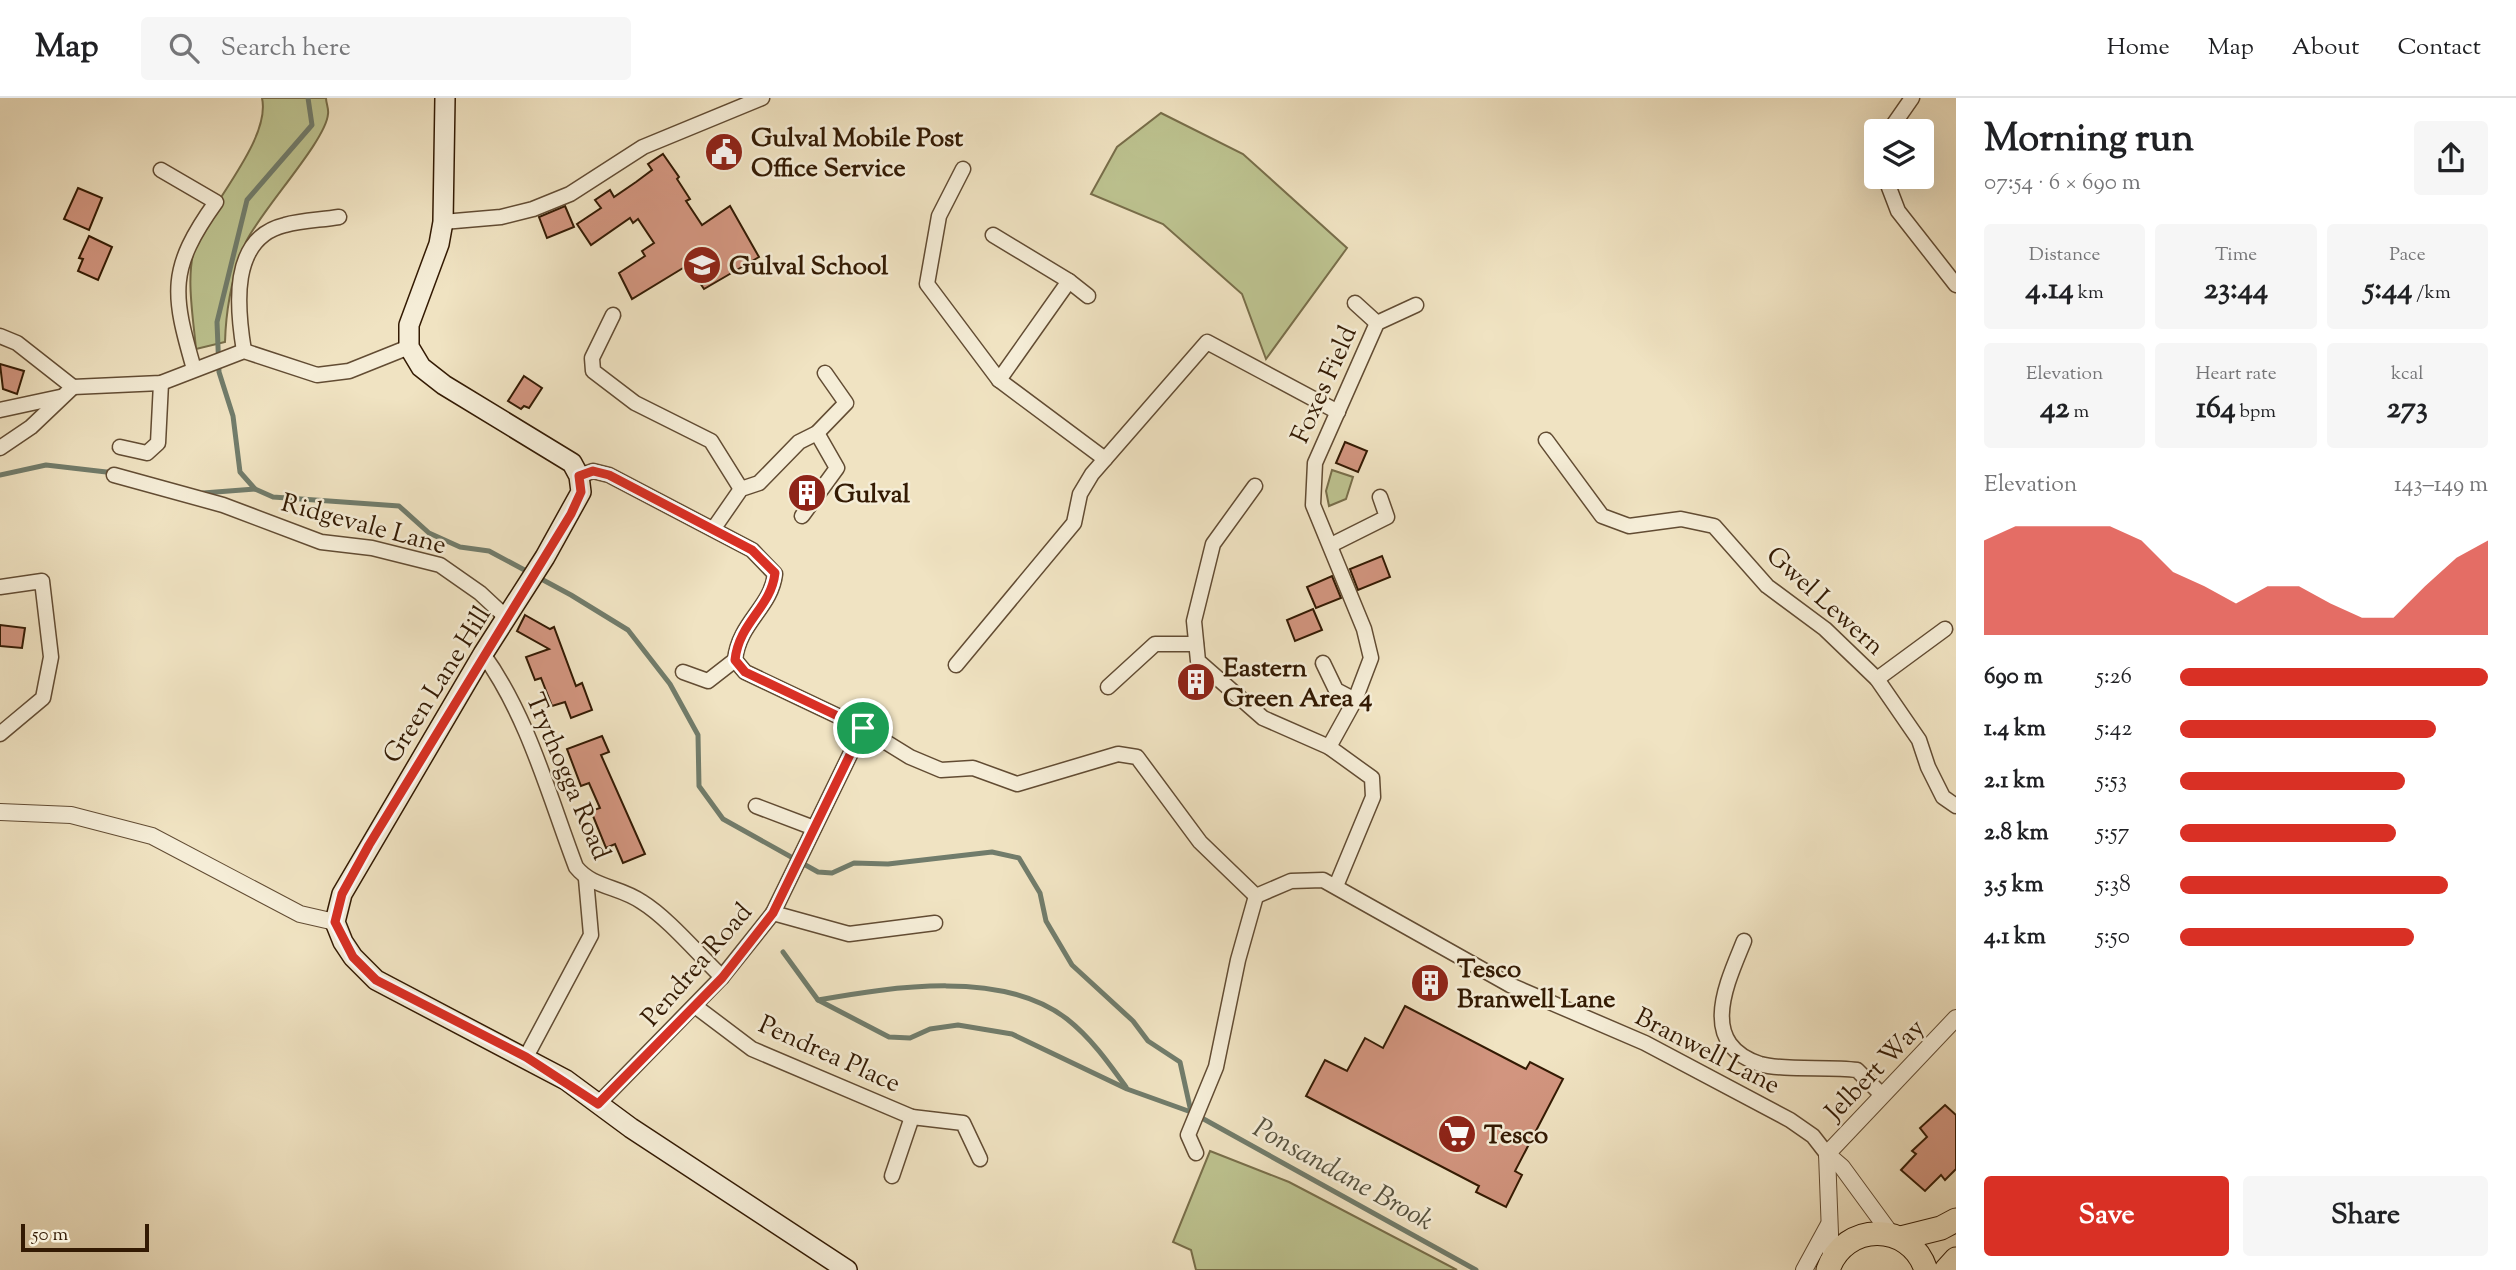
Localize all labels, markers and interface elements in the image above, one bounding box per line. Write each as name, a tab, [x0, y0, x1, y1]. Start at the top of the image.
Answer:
search box	[141, 17, 631, 80]
text: Map	[35, 24, 99, 72]
icon: search	[165, 29, 203, 67]
text: Search here	[221, 30, 351, 67]
text: Home	[2107, 31, 2170, 65]
text: Map	[2208, 31, 2254, 65]
text: About	[2292, 31, 2359, 65]
text: Contact	[2397, 31, 2481, 65]
text: Morning run	[1984, 114, 2194, 168]
map controls	[1864, 119, 1934, 189]
button: layers	[1864, 119, 1934, 189]
place label: Gulval Mobile Post Office Service	[751, 121, 963, 188]
button: share	[2414, 121, 2488, 195]
public building icon: Gulval Mobile Post Office Service	[703, 131, 745, 173]
text: 07:54 · 6 × 690 m	[1984, 167, 2141, 200]
text: Distance	[2029, 242, 2100, 269]
text: Time	[2215, 242, 2257, 269]
text: Pace	[2389, 242, 2426, 269]
school or university icon: Gulval School	[681, 244, 723, 286]
place label: Gulval School	[729, 249, 889, 286]
text: 4.14	[2026, 269, 2074, 312]
text: 23:44	[2204, 269, 2268, 312]
text: 5:44	[2364, 269, 2412, 312]
text: km	[2074, 280, 2104, 307]
text: /km	[2412, 280, 2451, 307]
street label: Foxes Field	[1283, 320, 1368, 450]
text: Elevation	[2026, 361, 2103, 388]
text: Heart rate	[2195, 361, 2277, 388]
text: kcal	[2391, 361, 2424, 388]
text: 42	[2040, 388, 2069, 431]
text: 164	[2196, 388, 2236, 431]
text: 273	[2387, 388, 2428, 431]
text: m	[2069, 399, 2089, 426]
text: bpm	[2236, 399, 2276, 426]
text: Elevation	[1984, 469, 2077, 502]
text: 143–149 m	[2394, 469, 2488, 502]
building icon: Gulval	[786, 472, 828, 514]
place label: Gulval	[834, 477, 911, 514]
street label: Ridgevale Lane	[277, 486, 450, 565]
street label: Gwel Lewern	[1757, 539, 1892, 665]
street label: Green Lane Hill	[375, 600, 501, 771]
place label: Eastern Green Area 4	[1223, 651, 1372, 718]
building icon: Eastern Green Area 4	[1175, 661, 1217, 703]
text: 690 m	[1984, 661, 2043, 694]
text: 5:26	[2096, 661, 2132, 694]
street label: Trythogga Road	[515, 688, 619, 866]
pin	[833, 698, 893, 758]
icon: arrive	[844, 709, 882, 747]
text: 1.4 km	[1984, 713, 2046, 746]
text: 5:42	[2096, 713, 2132, 746]
text: 2.1 km	[1984, 765, 2045, 798]
text: 5:53	[2096, 765, 2127, 798]
text: 2.8 km	[1984, 817, 2049, 850]
text: 5:57	[2096, 817, 2129, 850]
text: 3.5 km	[1984, 869, 2043, 902]
text: 5:38	[2096, 869, 2131, 902]
street label: Pendrea Road	[634, 896, 762, 1036]
text: 4.1 km	[1984, 921, 2046, 954]
text: 5:50	[2096, 921, 2130, 954]
place label: Tesco Branwell Lane	[1457, 952, 1615, 1019]
building icon: Tesco Branwell Lane	[1409, 962, 1451, 1004]
street label: Branwell Lane	[1628, 1000, 1786, 1105]
street label: Pendrea Place	[752, 1007, 906, 1103]
street label: Jelbert Way	[1816, 1011, 1934, 1132]
water label: Ponsandane Brook	[1245, 1109, 1441, 1242]
supermarket icon: Tesco	[1436, 1113, 1478, 1155]
place label: Tesco	[1484, 1118, 1548, 1155]
button: Save	[1984, 1176, 2229, 1256]
button: Share	[2243, 1176, 2488, 1256]
scale bar	[21, 1221, 149, 1253]
text: 50 m	[32, 1222, 68, 1249]

